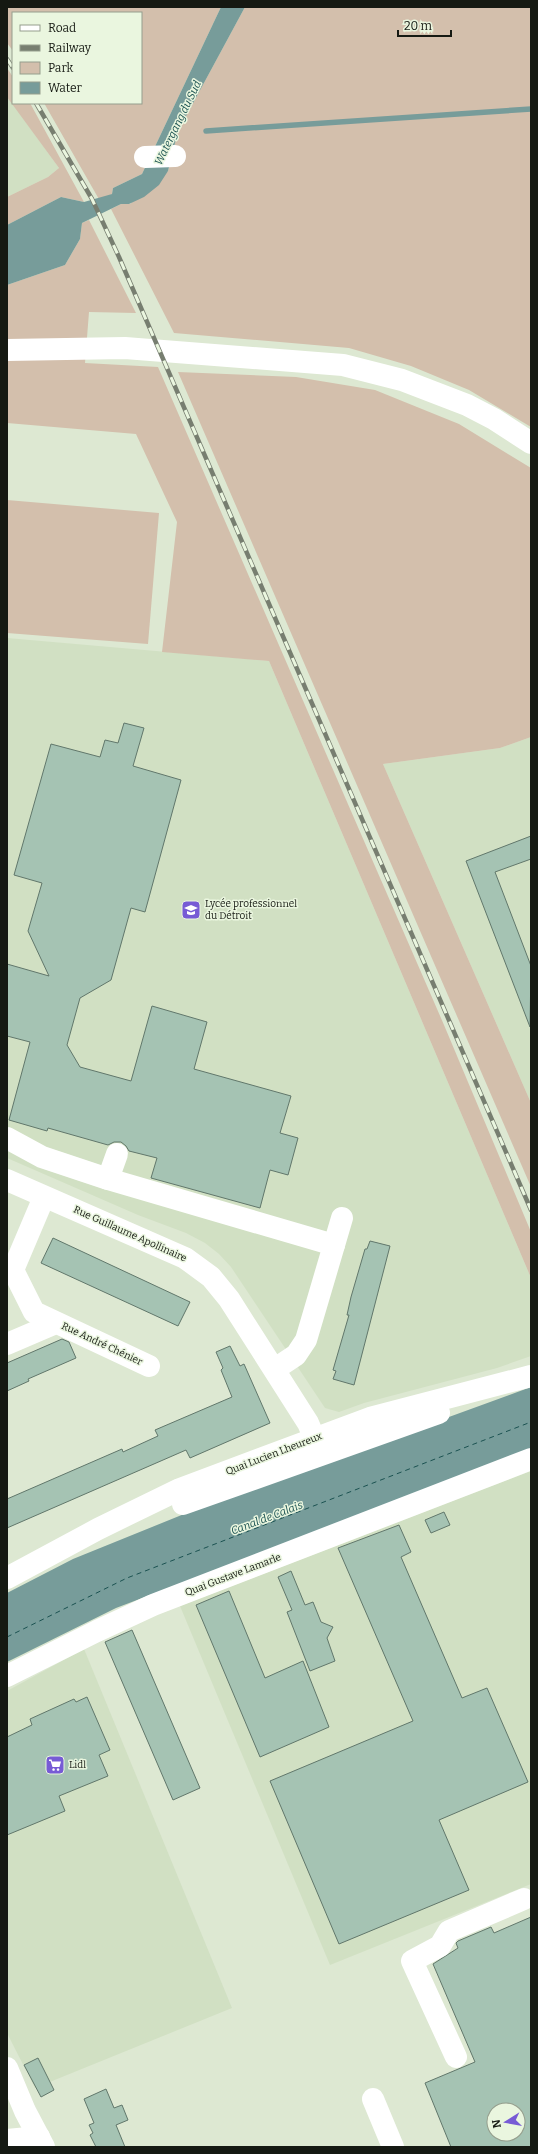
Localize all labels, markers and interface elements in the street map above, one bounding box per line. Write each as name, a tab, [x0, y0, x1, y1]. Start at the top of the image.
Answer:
legend	[12, 12, 142, 104]
scale bar	[398, 12, 451, 38]
text: 20 m	[404, 19, 433, 33]
text: Road	[48, 21, 76, 35]
text: Railway	[48, 41, 92, 55]
text: Park	[48, 61, 74, 75]
water label: Watergang du Sud	[152, 78, 204, 167]
text: Water	[48, 81, 83, 95]
place label: Lycée professionnel du Détroit	[205, 898, 297, 922]
school or university icon: Lycée professionnel du Détroit	[180, 899, 202, 921]
street label: Rue Guillaume Apollinaire	[72, 1204, 188, 1264]
street label: Rue André Chénier	[60, 1320, 145, 1368]
street label: Quai Lucien Lheureux	[224, 1430, 324, 1478]
water label: Canal de Calais	[229, 1498, 305, 1538]
street label: Quai Gustave Lamarle	[183, 1551, 283, 1599]
supermarket icon: Lidl	[44, 1754, 66, 1776]
place label: Lidl	[69, 1759, 86, 1771]
north arrow	[486, 2102, 526, 2142]
text: N	[489, 2118, 504, 2129]

